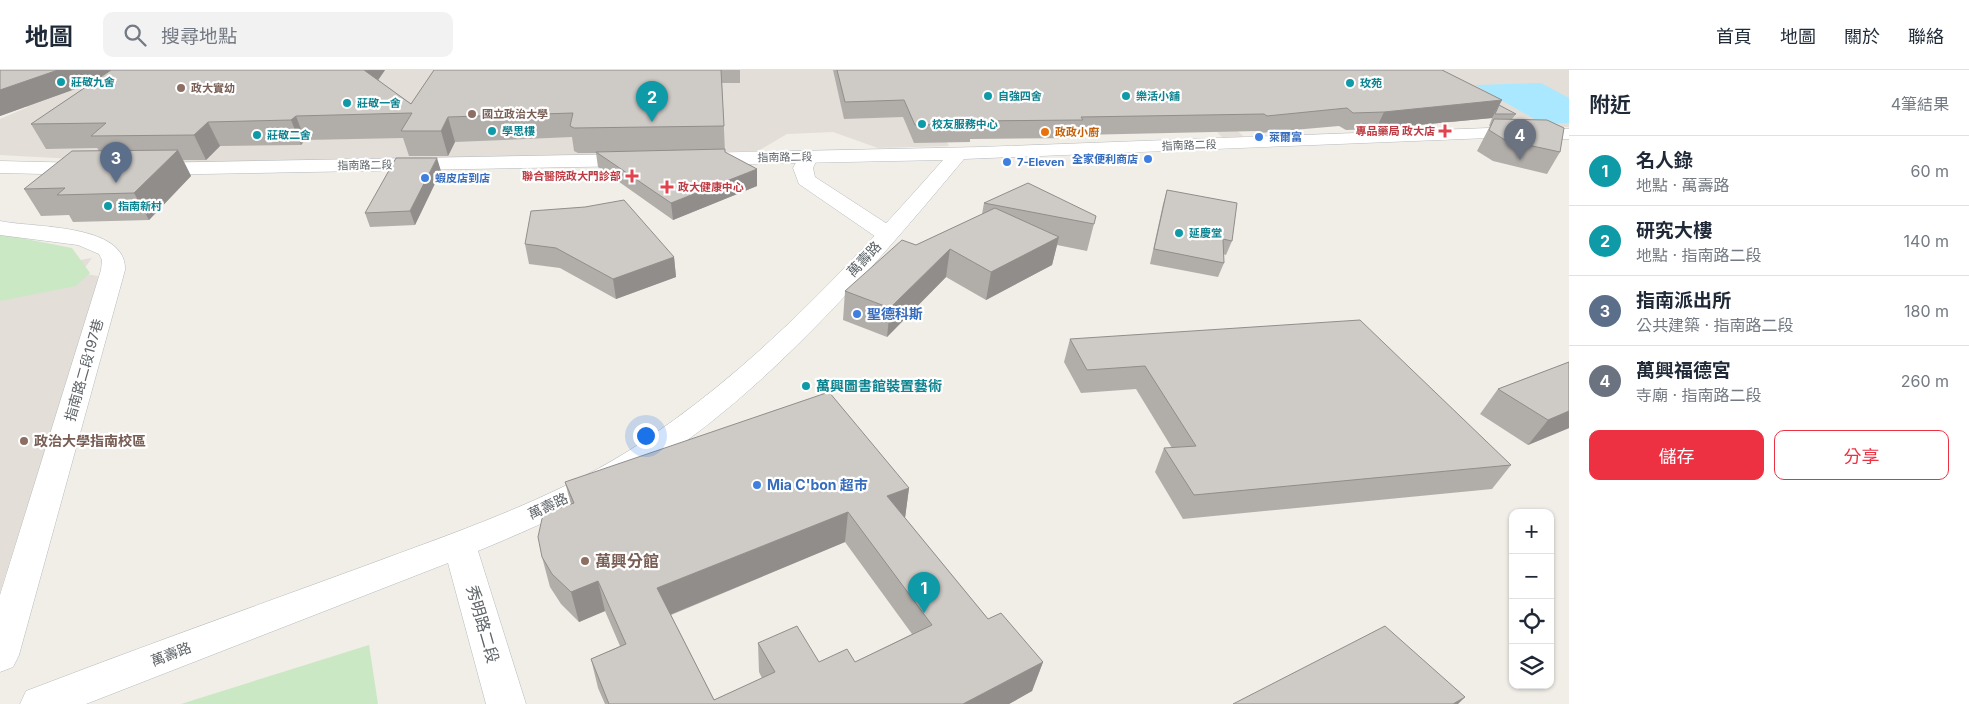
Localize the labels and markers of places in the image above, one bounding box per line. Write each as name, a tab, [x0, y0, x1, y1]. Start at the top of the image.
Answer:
place label: 莊敬九舍	[71, 75, 115, 89]
marker: 莊敬九舍	[55, 76, 67, 88]
place label: 玫苑	[1360, 76, 1382, 90]
marker: 玫苑	[1344, 77, 1356, 89]
place label: 政大實幼	[191, 81, 235, 95]
pin: 2	[636, 81, 668, 122]
marker: 政大實幼	[175, 82, 187, 94]
place label: 自強四舍	[998, 89, 1042, 103]
place label: 樂活小舖	[1136, 89, 1180, 103]
marker: 自強四舍	[982, 90, 994, 102]
marker: 樂活小舖	[1120, 90, 1132, 102]
place label: 莊敬一舍	[357, 96, 401, 110]
marker: 莊敬一舍	[341, 97, 353, 109]
place label: 國立政治大學	[482, 107, 548, 121]
marker: 國立政治大學	[466, 108, 478, 120]
place label: 校友服務中心	[932, 117, 998, 131]
marker: 校友服務中心	[916, 118, 928, 130]
pin: 4	[1504, 119, 1536, 160]
place label: 學思樓	[502, 124, 535, 138]
place label: 專品藥局 政大店	[1355, 124, 1435, 138]
marker: 學思樓	[486, 125, 498, 137]
place label: 政政小廚	[1055, 125, 1099, 139]
marker: 專品藥局 政大店	[1439, 125, 1451, 137]
marker: 政政小廚	[1039, 126, 1051, 138]
place label: 莊敬二舍	[267, 128, 311, 142]
marker: 莊敬二舍	[251, 129, 263, 141]
place label: 萊爾富	[1269, 130, 1302, 144]
marker: 萊爾富	[1253, 131, 1265, 143]
pin: 3	[100, 142, 132, 183]
place label: 全家便利商店	[1072, 152, 1138, 166]
marker: 全家便利商店	[1142, 153, 1154, 165]
place label: 7-Eleven	[1017, 155, 1065, 169]
marker: 7-Eleven	[1001, 156, 1013, 168]
place label: 聯合醫院政大門診部	[522, 169, 621, 183]
marker: 聯合醫院政大門診部	[625, 169, 639, 183]
place label: 蝦皮店到店	[435, 171, 490, 185]
marker: 蝦皮店到店	[419, 172, 431, 184]
marker: 政大健康中心	[660, 180, 674, 194]
place label: 政大健康中心	[678, 180, 744, 194]
place label: 指南新村	[118, 199, 162, 213]
marker: 指南新村	[102, 200, 114, 212]
place label: 延慶堂	[1189, 226, 1222, 240]
marker: 延慶堂	[1173, 227, 1185, 239]
place label: 聖德科斯	[867, 305, 923, 322]
marker: 聖德科斯	[851, 308, 863, 320]
place label: 萬興圖書館裝置藝術	[816, 377, 942, 394]
marker: 萬興圖書館裝置藝術	[800, 380, 812, 392]
place label: 政治大學指南校區	[34, 432, 146, 449]
marker: 政治大學指南校區	[18, 435, 30, 447]
place label: Mia C'bon 超市	[767, 476, 868, 493]
marker: Mia C'bon 超市	[751, 479, 763, 491]
place label: 萬興分館	[595, 551, 659, 571]
marker: 萬興分館	[579, 555, 591, 567]
pin: 1	[908, 572, 940, 613]

